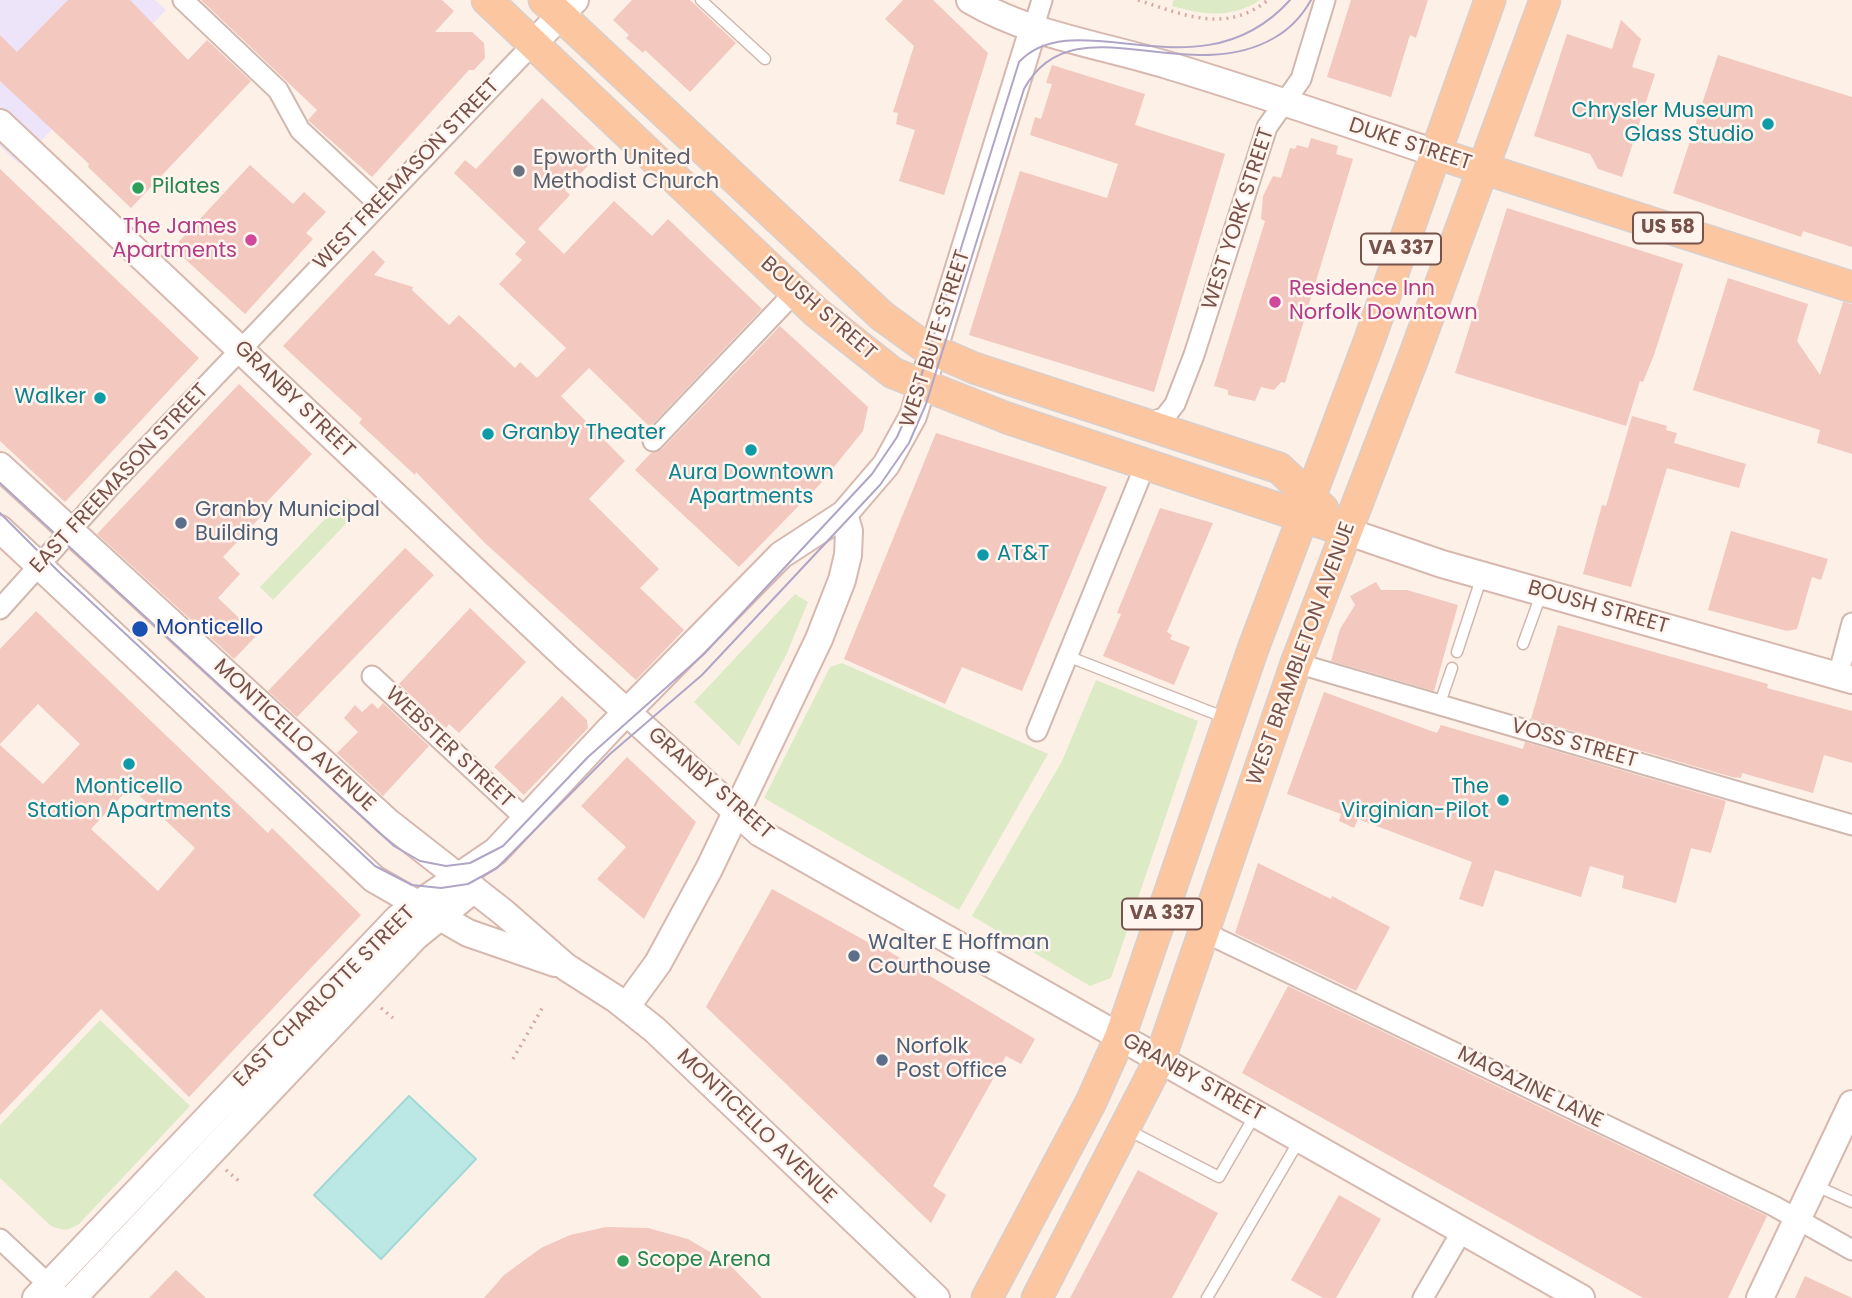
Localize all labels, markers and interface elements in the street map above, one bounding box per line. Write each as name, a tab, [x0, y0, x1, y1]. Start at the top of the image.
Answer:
street label: WEST FREEMASON STREET	[309, 74, 505, 276]
place label: Chrysler Museum Glass Studio	[1572, 99, 1754, 149]
street label: DUKE STREET	[1346, 113, 1474, 177]
marker: Chrysler Museum Glass Studio	[1760, 116, 1776, 132]
street label: WEST YORK STREET	[1198, 125, 1280, 313]
place label: Epworth United Methodist Church	[533, 146, 719, 196]
marker: Epworth United Methodist Church	[511, 163, 527, 179]
place label: Pilates	[152, 175, 220, 201]
marker: Pilates	[130, 180, 146, 196]
road number: US 58	[1633, 212, 1703, 244]
place label: The James Apartments	[112, 215, 237, 265]
marker: The James Apartments	[243, 232, 259, 248]
road number: VA 337	[1361, 233, 1441, 264]
street label: WEST BUTE STREET	[895, 247, 977, 431]
street label: BOUSH STREET	[755, 252, 881, 366]
place label: Residence Inn Norfolk Downtown	[1289, 277, 1478, 327]
marker: Residence Inn Norfolk Downtown	[1267, 294, 1283, 310]
street label: GRANBY STREET	[228, 336, 360, 464]
street label: EAST FREEMASON STREET	[26, 379, 214, 579]
place label: Walker	[14, 385, 86, 411]
marker: Walker	[92, 390, 108, 406]
place label: Granby Theater	[502, 421, 666, 447]
marker: Granby Theater	[480, 426, 496, 442]
marker: Aura Downtown Apartments	[743, 442, 759, 458]
place label: Aura Downtown Apartments	[668, 461, 834, 511]
place label: Granby Municipal Building	[195, 498, 380, 548]
marker: Granby Municipal Building	[173, 515, 189, 531]
street label: WEST BRAMBLETON AVENUE	[1243, 519, 1361, 789]
place label: AT&T	[997, 542, 1049, 568]
marker: AT&T	[975, 547, 991, 563]
street label: BOUSH STREET	[1525, 576, 1671, 640]
place label: Monticello	[156, 616, 263, 642]
marker: Monticello	[130, 619, 150, 639]
street label: MONTICELLO AVENUE	[208, 655, 380, 817]
street label: WEBSTER STREET	[380, 682, 518, 814]
street label: VOSS STREET	[1508, 714, 1640, 774]
street label: GRANBY STREET	[642, 723, 778, 845]
marker: Monticello Station Apartments	[121, 756, 137, 772]
place label: Monticello Station Apartments	[27, 775, 231, 825]
place label: The Virginian-Pilot	[1341, 775, 1489, 825]
marker: The Virginian-Pilot	[1495, 792, 1511, 808]
road number: VA 337	[1122, 898, 1202, 930]
street label: EAST CHARLOTTE STREET	[229, 901, 421, 1093]
place label: Walter E Hoffman Courthouse	[868, 931, 1049, 981]
marker: Walter E Hoffman Courthouse	[846, 948, 862, 964]
street label: GRANBY STREET	[1118, 1029, 1268, 1127]
place label: Norfolk Post Office	[896, 1035, 1007, 1085]
street label: MAGAZINE LANE	[1453, 1042, 1607, 1134]
street label: MONTICELLO AVENUE	[671, 1044, 841, 1210]
marker: Norfolk Post Office	[874, 1052, 890, 1068]
place label: Scope Arena	[637, 1248, 771, 1274]
marker: Scope Arena	[615, 1253, 631, 1269]

